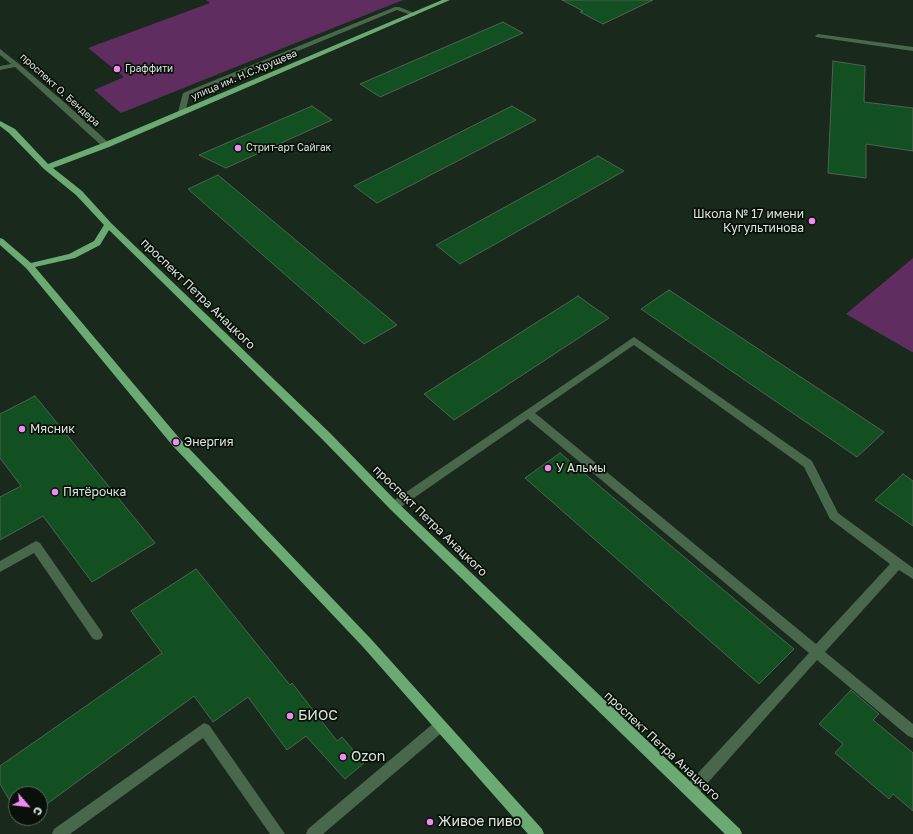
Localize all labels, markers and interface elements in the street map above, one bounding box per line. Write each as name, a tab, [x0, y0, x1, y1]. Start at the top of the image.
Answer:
street label: улица им. Н.С.Хрущева	[189, 47, 299, 103]
street label: проспект О. Бендера	[18, 51, 102, 129]
place label: Граффити	[125, 63, 173, 75]
marker: Граффити	[112, 64, 122, 74]
place label: Стрит-арт Сайгак	[246, 142, 331, 154]
marker: Стрит-арт Сайгак	[233, 143, 243, 153]
place label: Школа № 17 имени Кугультинова	[693, 207, 804, 235]
marker: Школа № 17 имени Кугультинова	[807, 216, 817, 226]
street label: проспект Петра Анацкого	[138, 236, 258, 352]
place label: Мясник	[30, 422, 75, 436]
marker: Мясник	[17, 424, 27, 434]
place label: Энергия	[184, 435, 233, 449]
marker: Энергия	[171, 437, 181, 447]
place label: У Альмы	[556, 461, 606, 475]
street label: проспект Петра Анацкого	[370, 463, 490, 579]
marker: У Альмы	[543, 463, 553, 473]
place label: Пятёрочка	[63, 485, 126, 499]
marker: Пятёрочка	[50, 487, 60, 497]
street label: проспект Петра Анацкого	[601, 689, 723, 803]
place label: БИОС	[298, 708, 338, 724]
marker: БИОС	[285, 711, 295, 721]
place label: Ozon	[351, 749, 385, 765]
marker: Ozon	[338, 752, 348, 762]
north arrow	[8, 786, 48, 826]
text: С	[31, 805, 46, 818]
place label: Живое пиво	[438, 814, 521, 830]
marker: Живое пиво	[425, 817, 435, 827]

